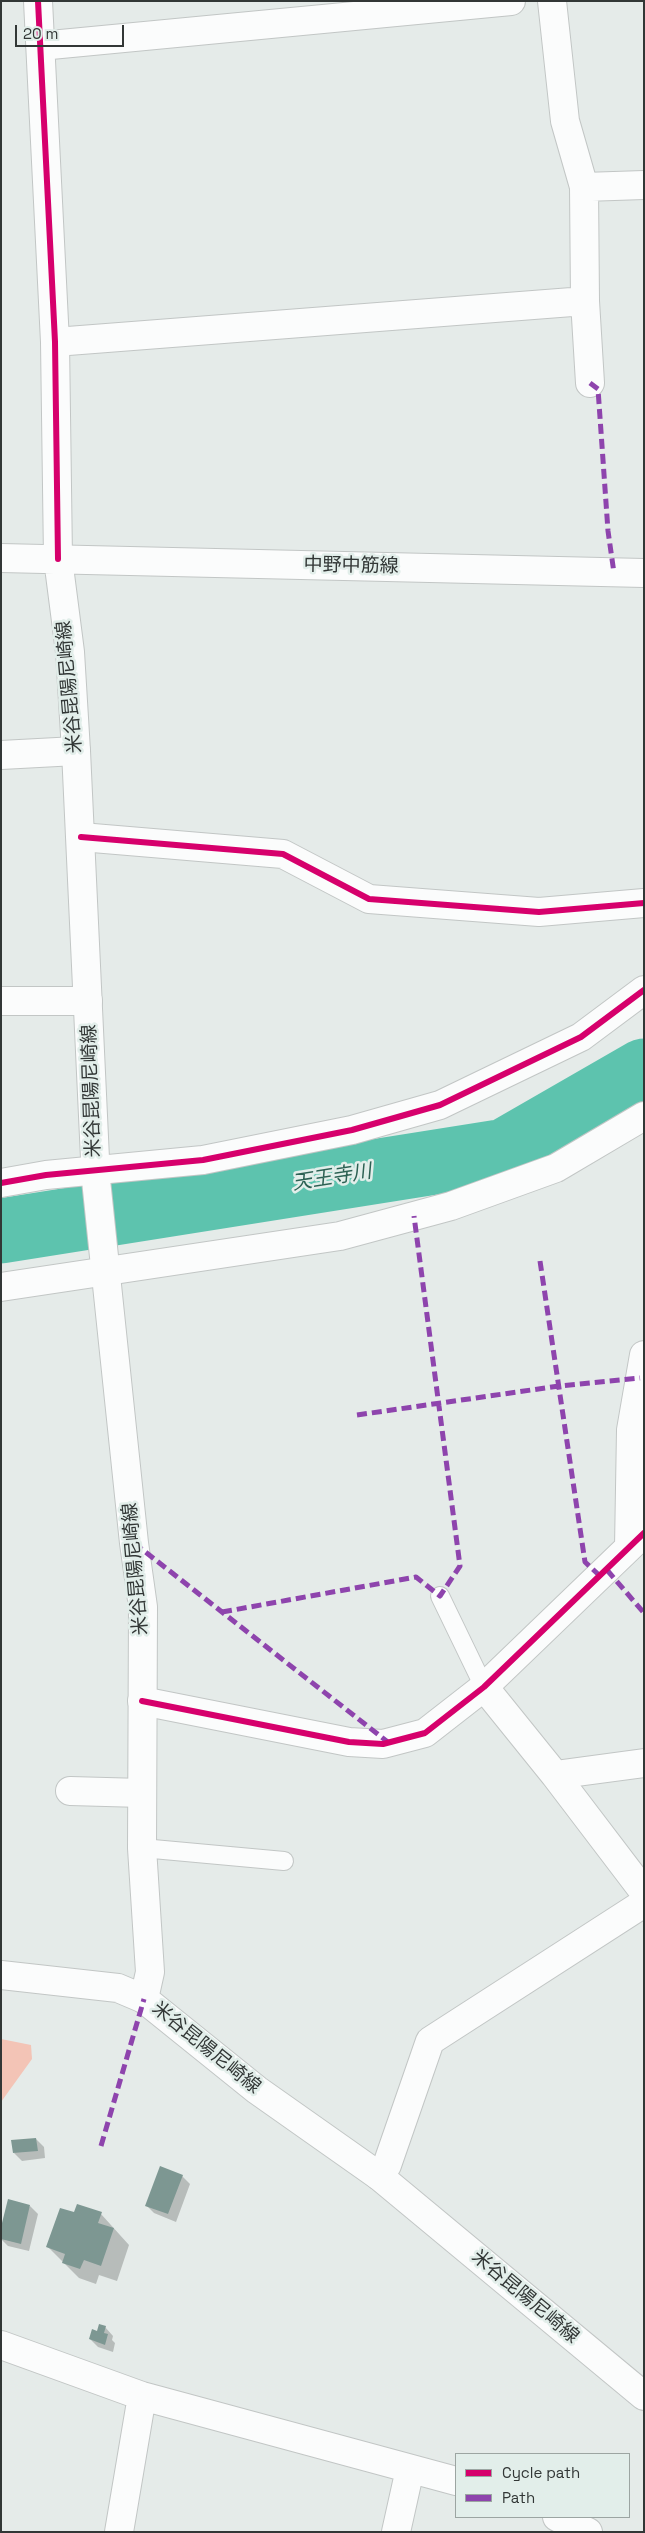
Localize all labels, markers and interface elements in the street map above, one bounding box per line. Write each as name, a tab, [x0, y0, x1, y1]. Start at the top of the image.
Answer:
scale bar	[18, 15, 126, 47]
text: 20 m	[23, 24, 58, 43]
street label: 中野中筋線	[303, 554, 399, 578]
street label: 米谷昆陽尼崎線	[53, 620, 87, 754]
street label: 米谷昆陽尼崎線	[78, 1024, 106, 1158]
water label: 天王寺川	[291, 1160, 373, 1196]
street label: 米谷昆陽尼崎線	[119, 1502, 153, 1636]
street label: 米谷昆陽尼崎線	[147, 1997, 265, 2099]
street label: 米谷昆陽尼崎線	[467, 2246, 583, 2348]
legend	[455, 2453, 630, 2518]
text: Cycle path	[502, 2463, 580, 2482]
text: Path	[502, 2488, 535, 2507]

